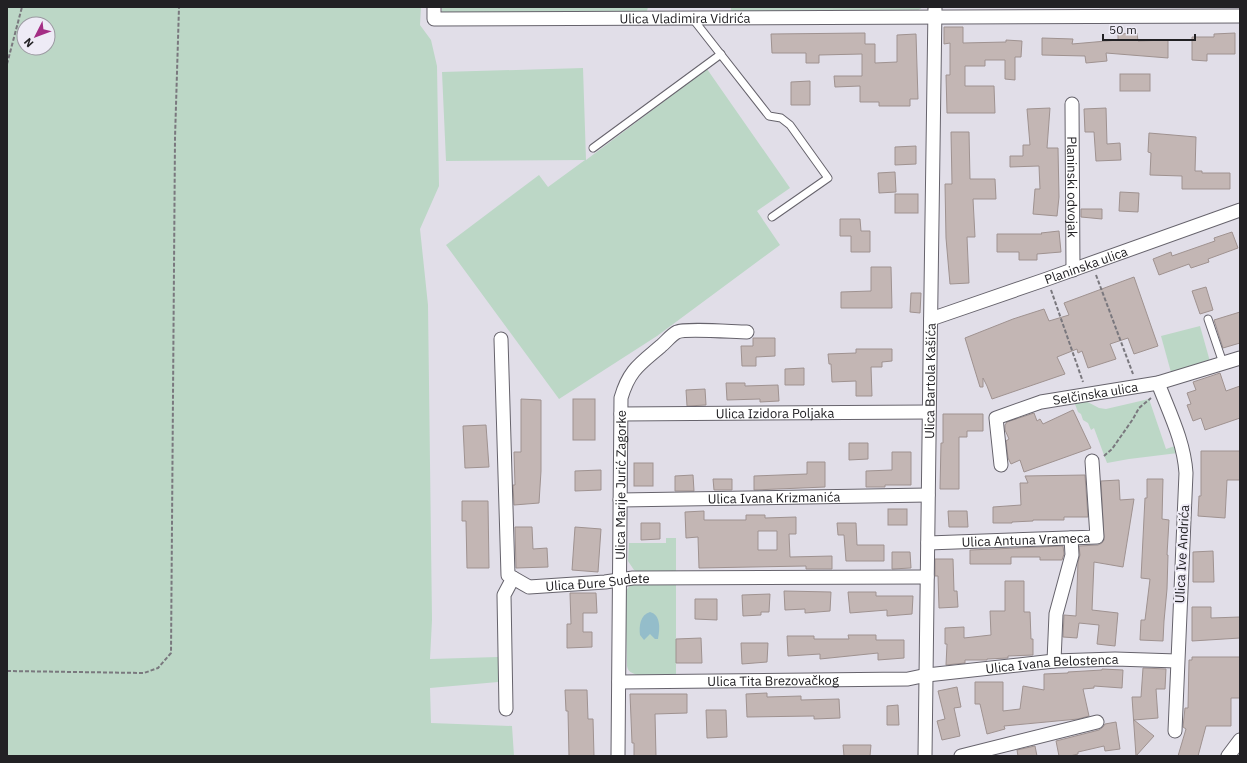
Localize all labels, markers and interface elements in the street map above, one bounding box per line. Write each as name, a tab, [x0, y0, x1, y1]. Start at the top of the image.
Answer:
street label: Ulica Vladimira Vidrića	[619, 9, 751, 27]
north arrow	[16, 16, 56, 56]
scale bar	[1103, 16, 1195, 42]
text: 50 m	[1109, 22, 1137, 37]
text: N	[21, 35, 36, 50]
street label: Planinski odvojak	[1064, 136, 1081, 238]
street label: Planinska ulica	[1042, 242, 1130, 288]
street label: Ulica Bartola Kašića	[921, 323, 939, 439]
street label: Selčinska ulica	[1051, 378, 1139, 408]
street label: Ulica Izidora Poljaka	[716, 404, 834, 422]
street label: Ulica Marije Jurić Zagorke	[611, 410, 629, 560]
street label: Ulica Ivana Krizmanića	[707, 488, 841, 507]
street label: Ulica Ive Andrića	[1171, 504, 1193, 604]
street label: Ulica Antuna Vrameca	[961, 529, 1091, 550]
street label: Ulica Đure Sudete	[545, 569, 650, 594]
street label: Ulica Ivana Belostenca	[985, 650, 1119, 677]
street label: Ulica Tita Brezovačkog	[707, 671, 839, 690]

